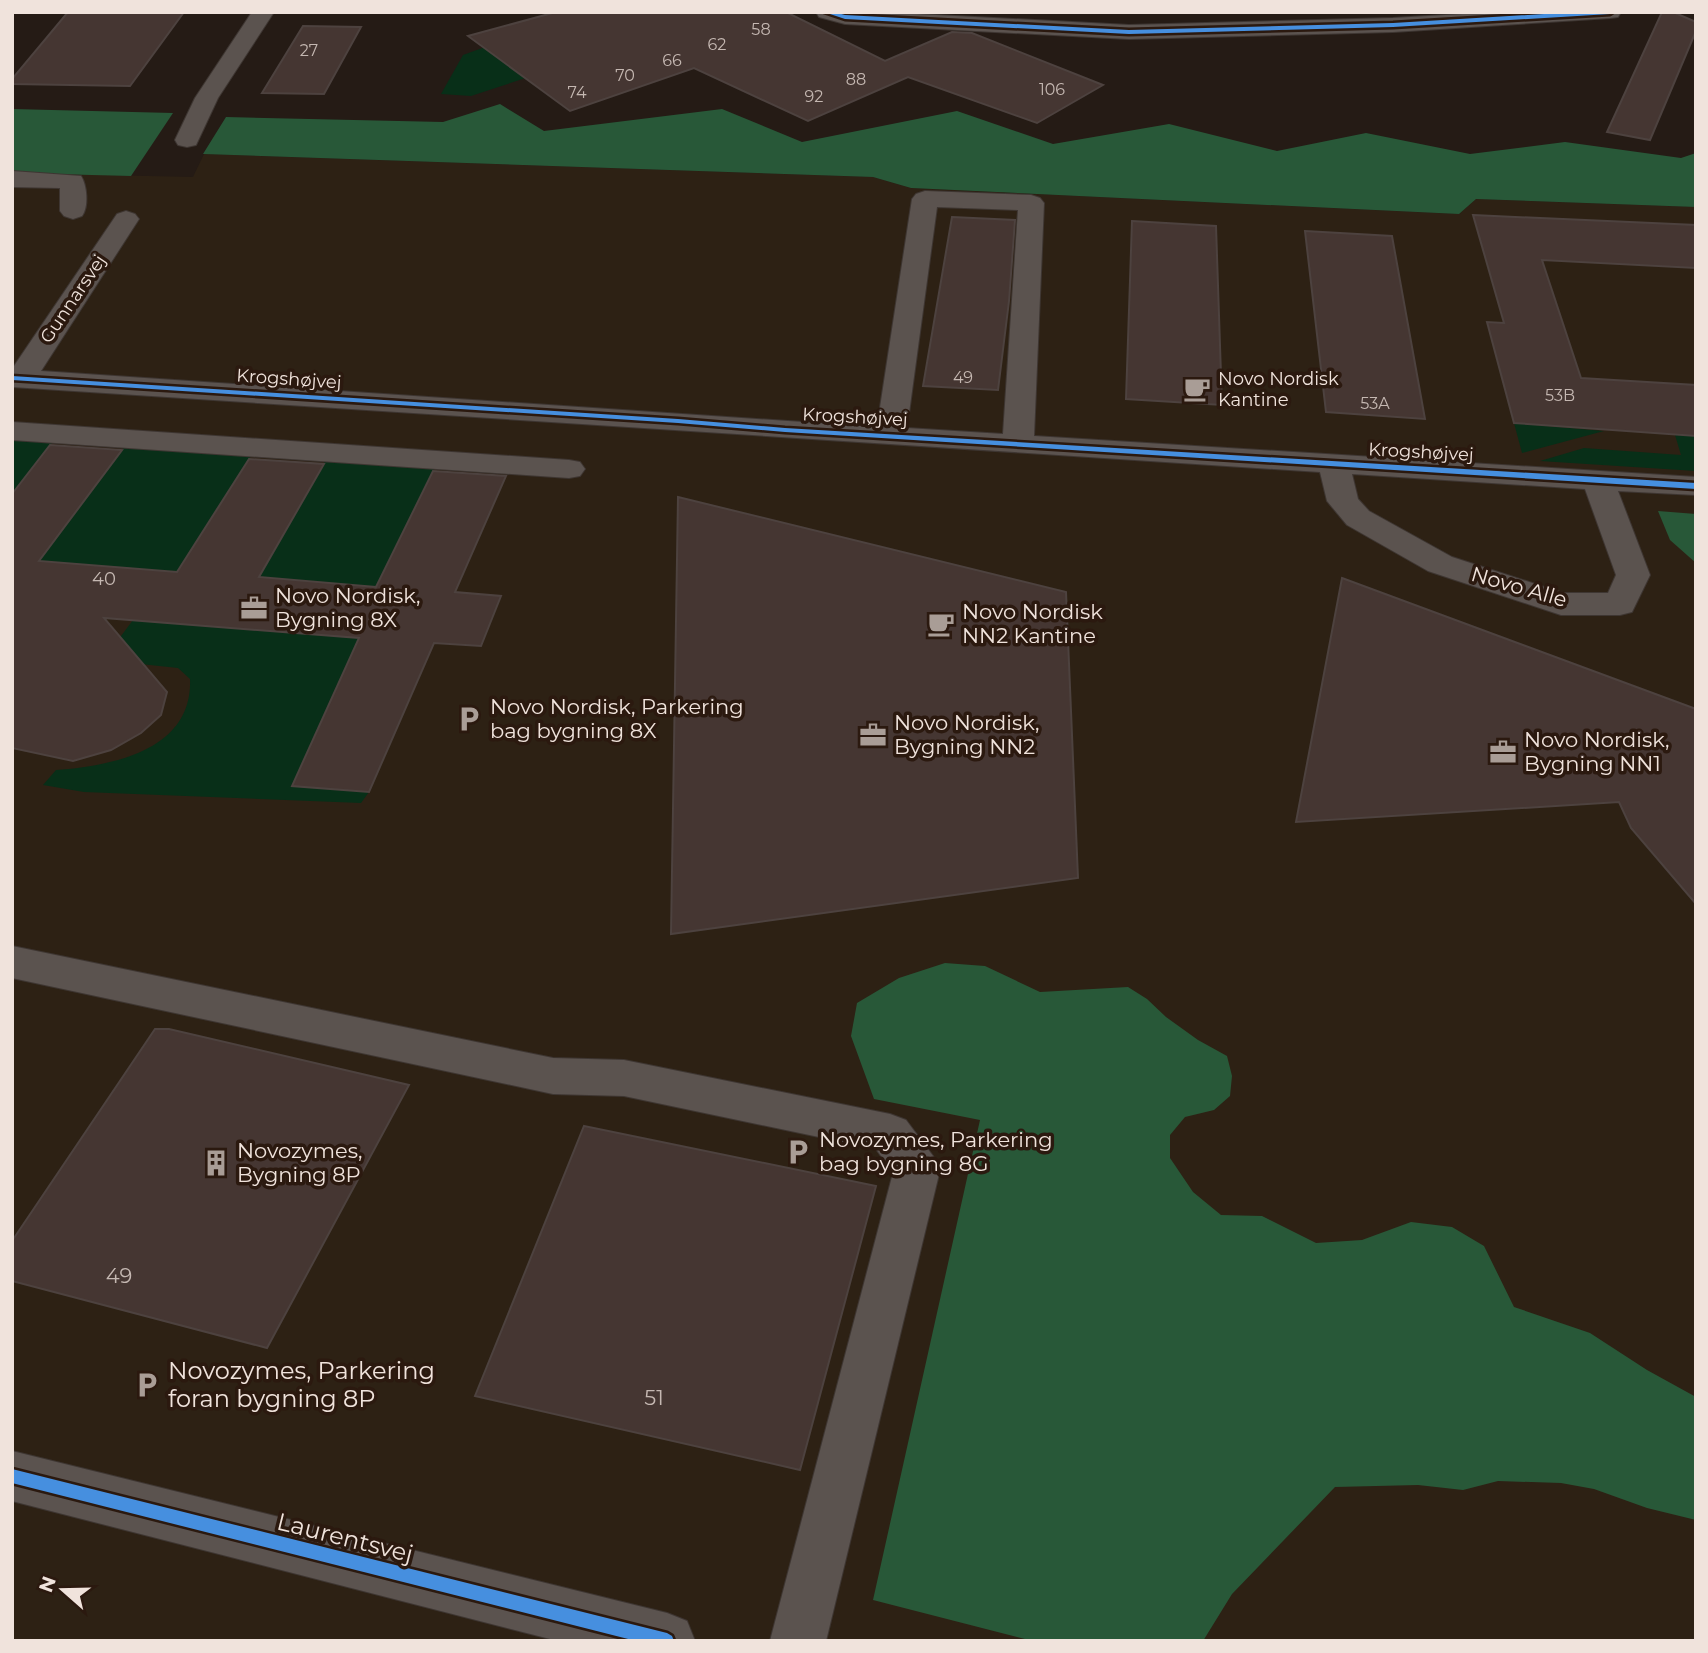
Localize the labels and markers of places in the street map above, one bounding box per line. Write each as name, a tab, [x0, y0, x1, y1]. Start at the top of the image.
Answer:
place label: Novo Nordisk Kantine	[1218, 368, 1339, 411]
cafe icon: Novo Nordisk Kantine	[1182, 374, 1212, 404]
place label: Novo Nordisk, Bygning 8X	[275, 583, 420, 632]
office icon: Novo Nordisk, Bygning 8X	[239, 593, 269, 623]
place label: Novo Nordisk NN2 Kantine	[962, 599, 1103, 648]
cafe icon: Novo Nordisk NN2 Kantine	[926, 609, 956, 639]
place label: Novo Nordisk, Parkering bag bygning 8X	[490, 694, 744, 743]
parking icon: Novo Nordisk, Parkering bag bygning 8X	[454, 704, 484, 734]
place label: Novo Nordisk, Bygning NN2	[894, 710, 1039, 759]
office icon: Novo Nordisk, Bygning NN2	[858, 720, 888, 750]
place label: Novo Nordisk, Bygning NN1	[1524, 727, 1669, 776]
office icon: Novo Nordisk, Bygning NN1	[1488, 737, 1518, 767]
place label: Novozymes, Parkering bag bygning 8G	[819, 1127, 1053, 1176]
parking icon: Novozymes, Parkering bag bygning 8G	[783, 1137, 813, 1167]
place label: Novozymes, Bygning 8P	[237, 1138, 362, 1187]
building icon: Novozymes, Bygning 8P	[201, 1148, 231, 1178]
place label: Novozymes, Parkering foran bygning 8P	[168, 1356, 435, 1413]
parking icon: Novozymes, Parkering foran bygning 8P	[132, 1370, 162, 1400]

